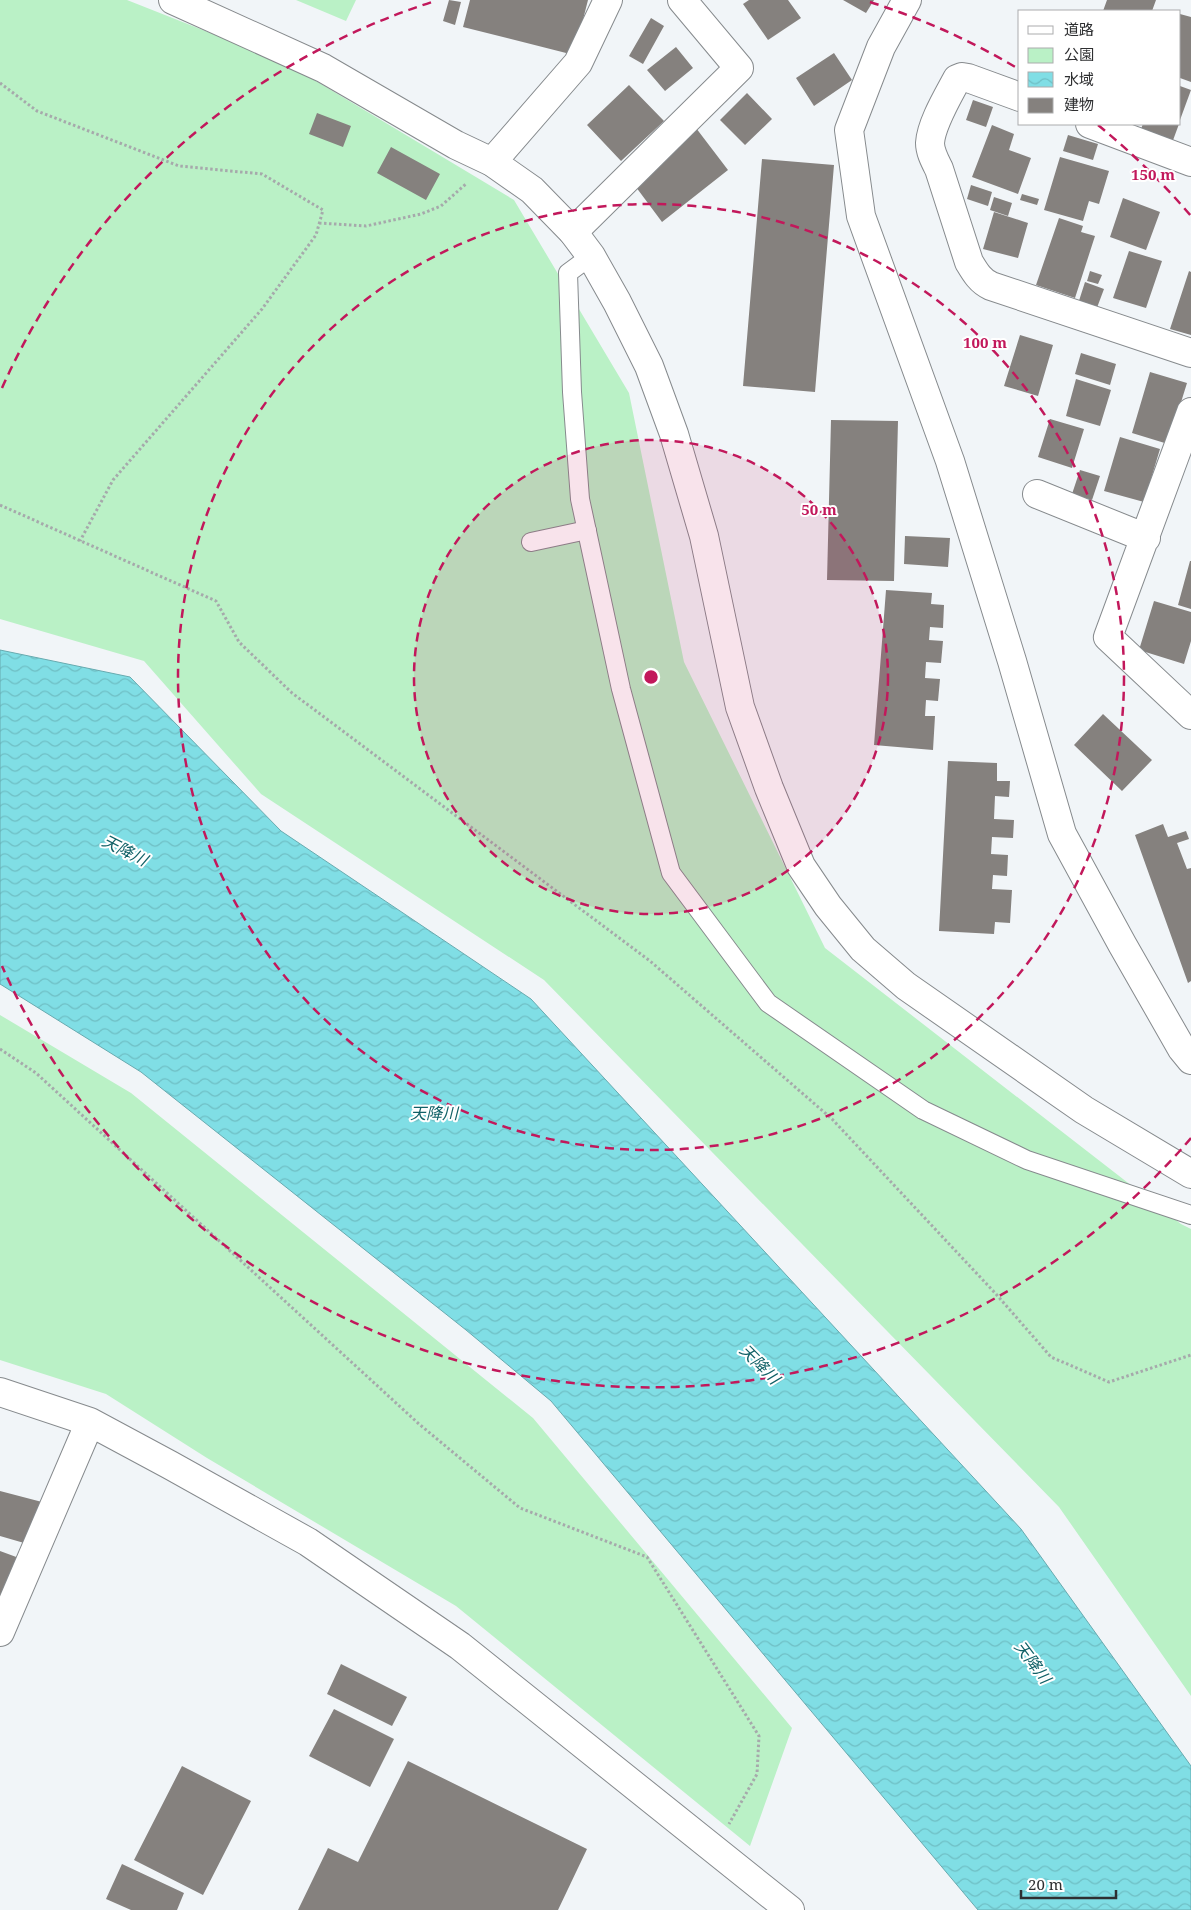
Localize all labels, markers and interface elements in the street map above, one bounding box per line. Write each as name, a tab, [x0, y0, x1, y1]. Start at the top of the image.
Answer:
legend	[1018, 10, 1181, 125]
text: 道路	[1064, 19, 1094, 39]
text: 公園	[1064, 44, 1094, 64]
text: 水域	[1064, 69, 1094, 89]
text: 建物	[1064, 94, 1094, 114]
text: 150 m	[1131, 164, 1175, 184]
text: 100 m	[963, 332, 1007, 352]
text: 50 m	[801, 499, 837, 519]
centre of rings	[642, 668, 660, 686]
water label: 天降川	[99, 829, 153, 872]
water label: 天降川	[410, 1102, 460, 1124]
water label: 天降川	[735, 1339, 786, 1390]
water label: 天降川	[1010, 1636, 1057, 1689]
scale bar	[1021, 1868, 1116, 1900]
text: 20 m	[1028, 1874, 1063, 1894]

